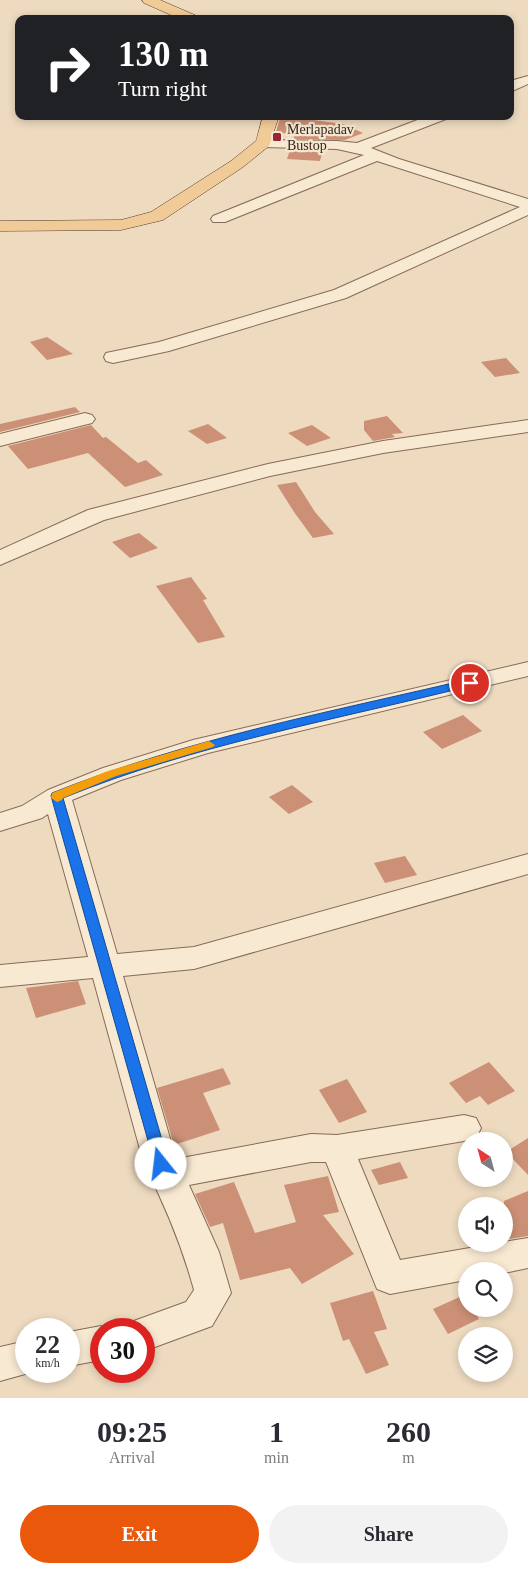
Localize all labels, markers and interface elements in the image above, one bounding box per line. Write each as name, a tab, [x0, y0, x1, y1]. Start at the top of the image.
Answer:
icon: right	[35, 35, 100, 100]
text: 130 m	[118, 35, 208, 74]
text: Turn right	[118, 76, 207, 101]
place label: Merlapadav Bustop	[287, 122, 354, 153]
marker: Merlapadav Bustop	[271, 131, 283, 143]
pin	[449, 662, 491, 704]
icon: arrive	[456, 669, 484, 697]
north arrow	[458, 1132, 512, 1188]
map controls	[458, 1132, 513, 1382]
position arrow	[134, 1137, 186, 1189]
button: sound	[458, 1197, 513, 1252]
button: search	[458, 1262, 513, 1317]
speed limit sign: 30	[90, 1318, 155, 1383]
button: layers	[458, 1327, 513, 1382]
text: 22	[35, 1331, 60, 1358]
text: km/h	[35, 1356, 60, 1370]
text: 09:25	[97, 1415, 167, 1448]
text: 1	[269, 1415, 284, 1448]
text: 260	[386, 1415, 431, 1448]
text: Arrival	[109, 1449, 155, 1466]
text: min	[264, 1449, 289, 1466]
text: m	[402, 1449, 415, 1466]
button: Exit	[20, 1505, 259, 1563]
button: Share	[269, 1505, 508, 1563]

